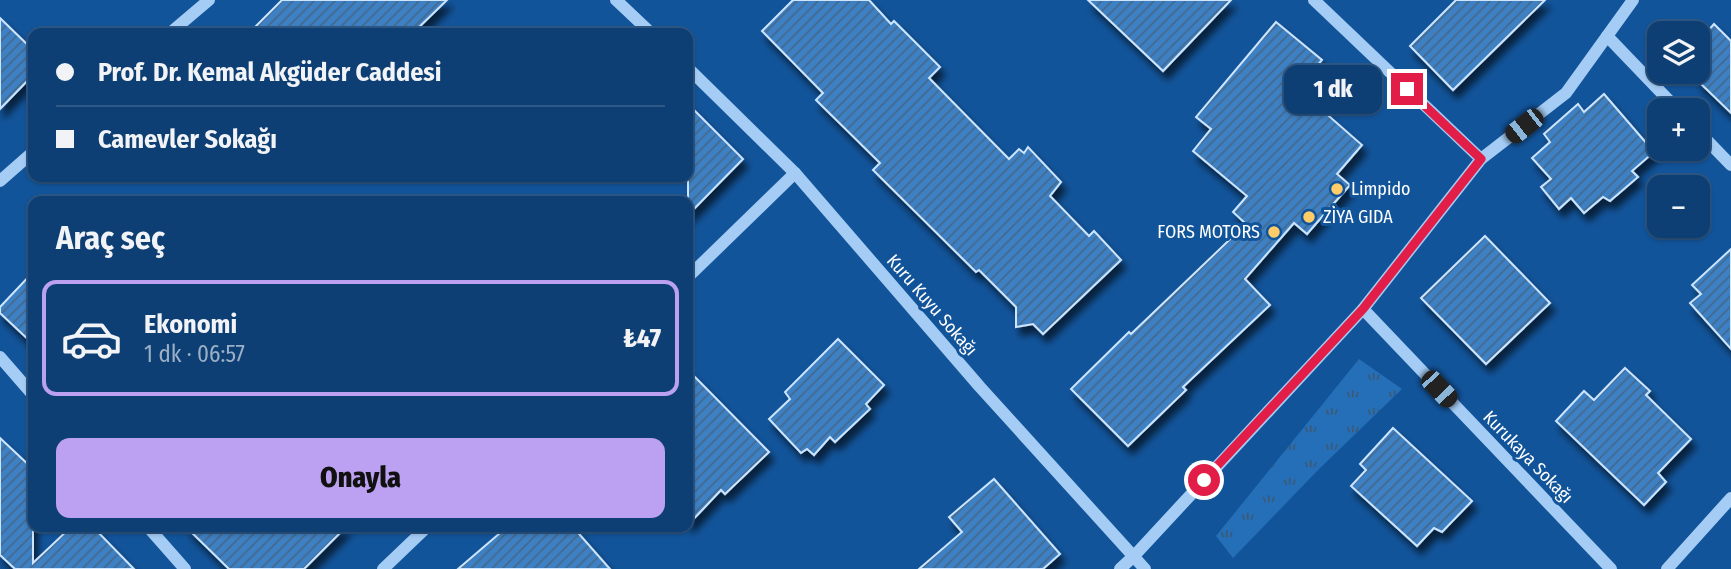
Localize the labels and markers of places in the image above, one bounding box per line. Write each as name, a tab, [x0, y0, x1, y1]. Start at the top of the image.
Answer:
place label: Limpido	[1351, 178, 1411, 200]
marker: Limpido	[1329, 181, 1345, 197]
place label: ZİYA GIDA	[1323, 206, 1393, 228]
marker: ZİYA GIDA	[1301, 209, 1317, 225]
place label: FORS MOTORS	[1157, 221, 1260, 243]
marker: FORS MOTORS	[1266, 224, 1282, 240]

